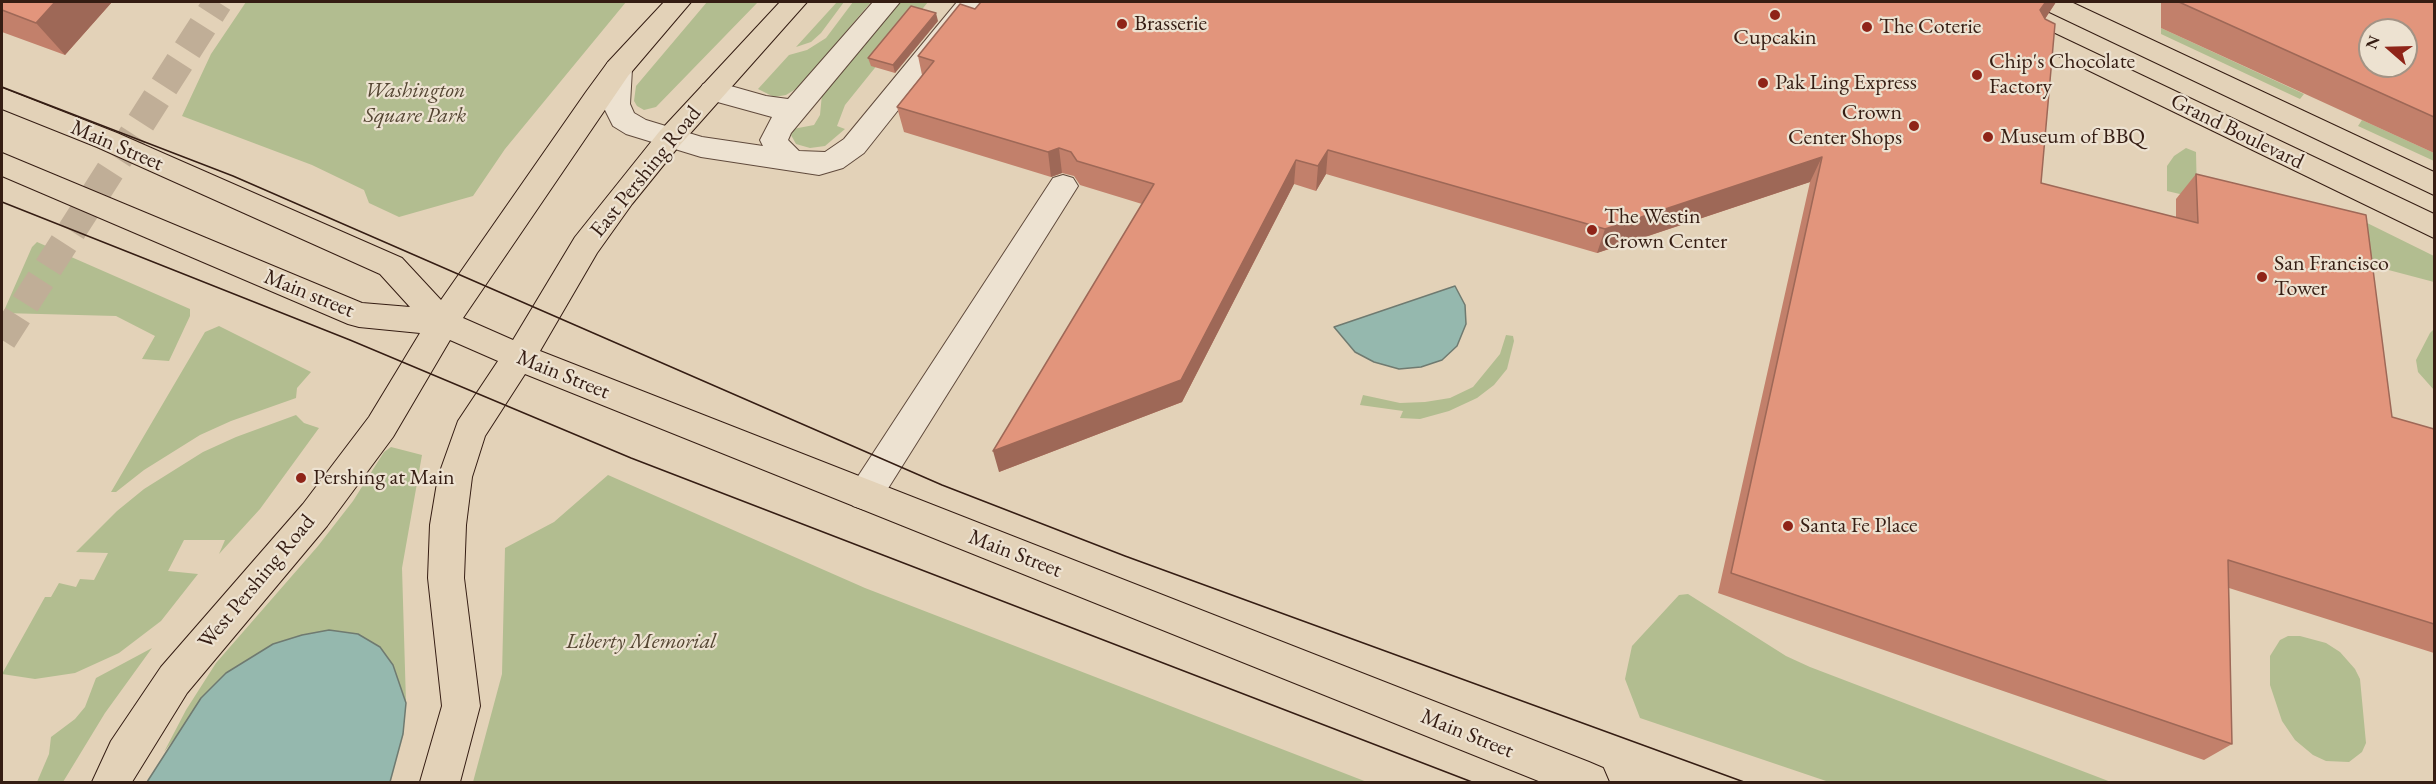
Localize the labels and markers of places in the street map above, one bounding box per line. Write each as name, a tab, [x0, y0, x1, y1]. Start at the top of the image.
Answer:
marker: Cupcakin	[1768, 8, 1782, 22]
place label: Brasserie	[1134, 11, 1207, 37]
place label: The Coterie	[1879, 14, 1981, 40]
marker: Brasserie	[1115, 17, 1129, 31]
marker: The Coterie	[1860, 20, 1874, 34]
place label: Cupcakin	[1733, 25, 1817, 51]
place label: Chip's Chocolate Factory	[1989, 49, 2135, 100]
marker: Chip's Chocolate Factory	[1970, 68, 1984, 82]
place label: Pak Ling Express	[1775, 70, 1917, 96]
marker: Pak Ling Express	[1756, 76, 1770, 90]
place label: Crown Center Shops	[1788, 100, 1902, 152]
marker: Crown Center Shops	[1907, 119, 1921, 133]
place label: Museum of BBQ	[2000, 124, 2145, 150]
marker: Museum of BBQ	[1981, 130, 1995, 144]
place label: The Westin Crown Center	[1604, 204, 1727, 255]
marker: The Westin Crown Center	[1585, 223, 1599, 237]
place label: San Francisco Tower	[2274, 251, 2389, 302]
marker: San Francisco Tower	[2255, 270, 2269, 284]
place label: Pershing at Main	[313, 465, 455, 491]
marker: Pershing at Main	[294, 471, 308, 485]
place label: Santa Fe Place	[1800, 513, 1918, 539]
marker: Santa Fe Place	[1781, 519, 1795, 533]

